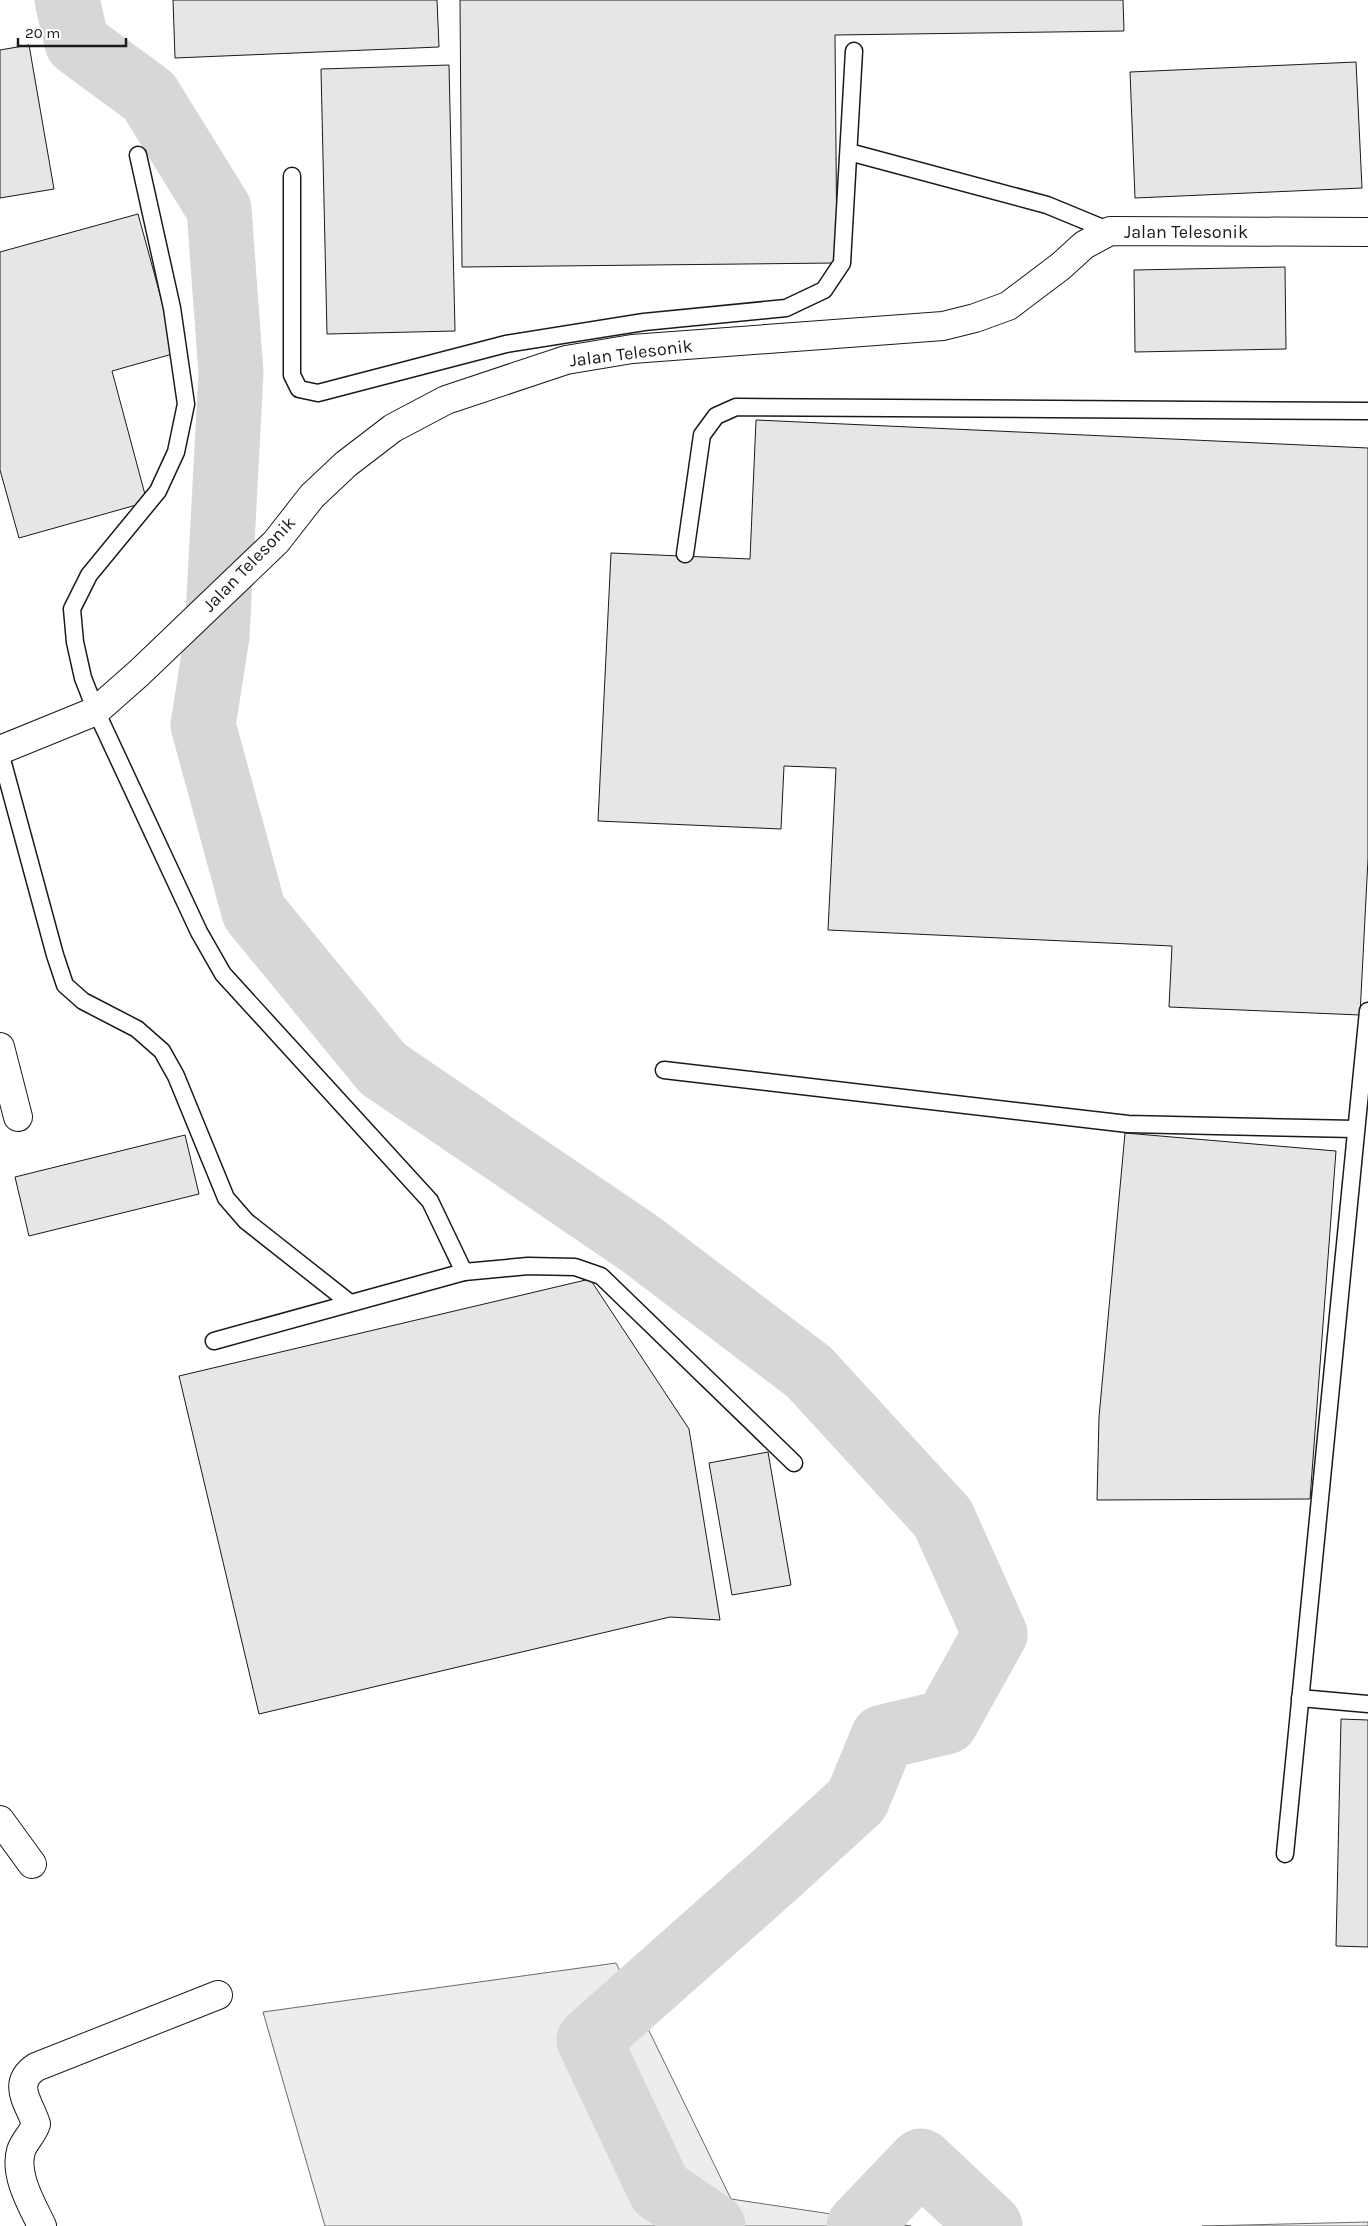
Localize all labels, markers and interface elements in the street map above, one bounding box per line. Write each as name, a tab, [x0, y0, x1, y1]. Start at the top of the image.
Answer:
scale bar	[18, 15, 125, 47]
text: 20 m	[25, 24, 60, 42]
street label: Jalan Telesonik	[1124, 221, 1248, 243]
street label: Jalan Telesonik	[568, 335, 694, 371]
street label: Jalan Telesonik	[198, 512, 300, 616]

